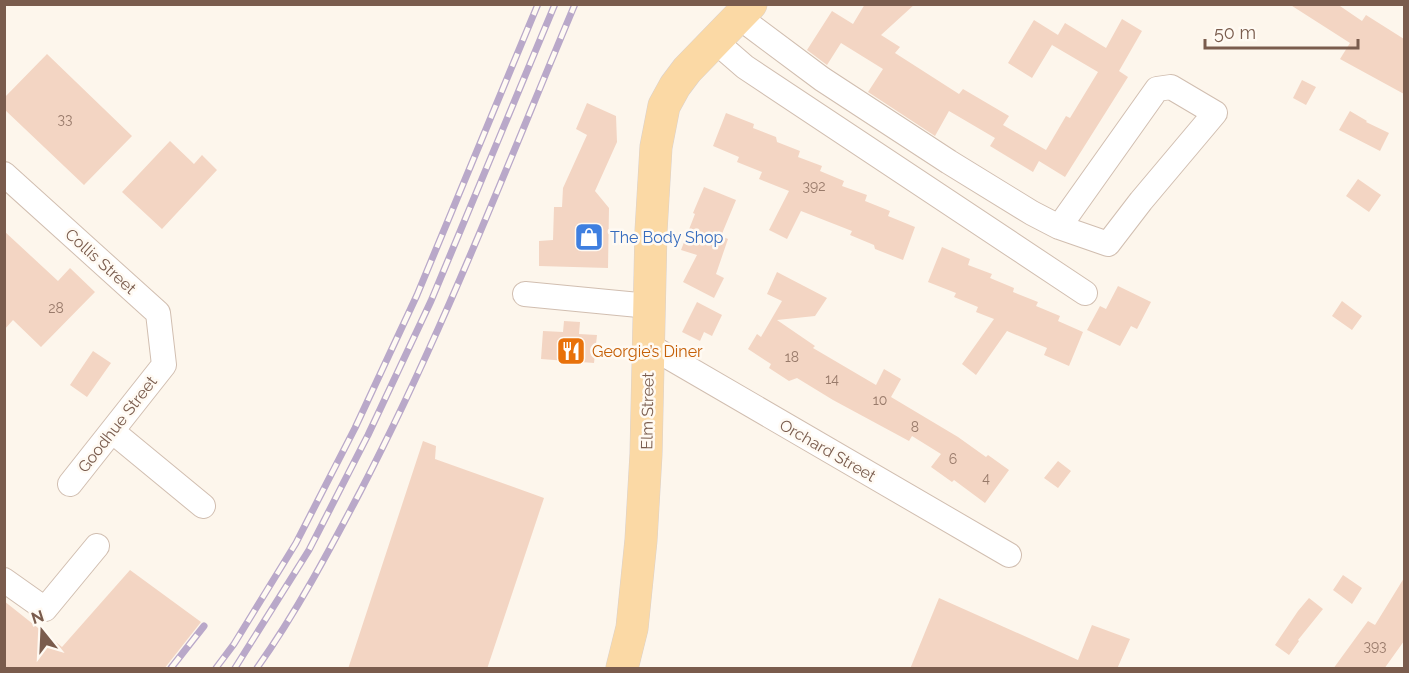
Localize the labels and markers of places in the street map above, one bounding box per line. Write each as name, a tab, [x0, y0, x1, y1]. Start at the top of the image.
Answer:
shop icon: The Body Shop	[573, 221, 605, 253]
place label: The Body Shop	[610, 228, 724, 247]
restaurant icon: Georgie’s Diner	[555, 335, 587, 367]
place label: Georgie’s Diner	[592, 342, 703, 361]

